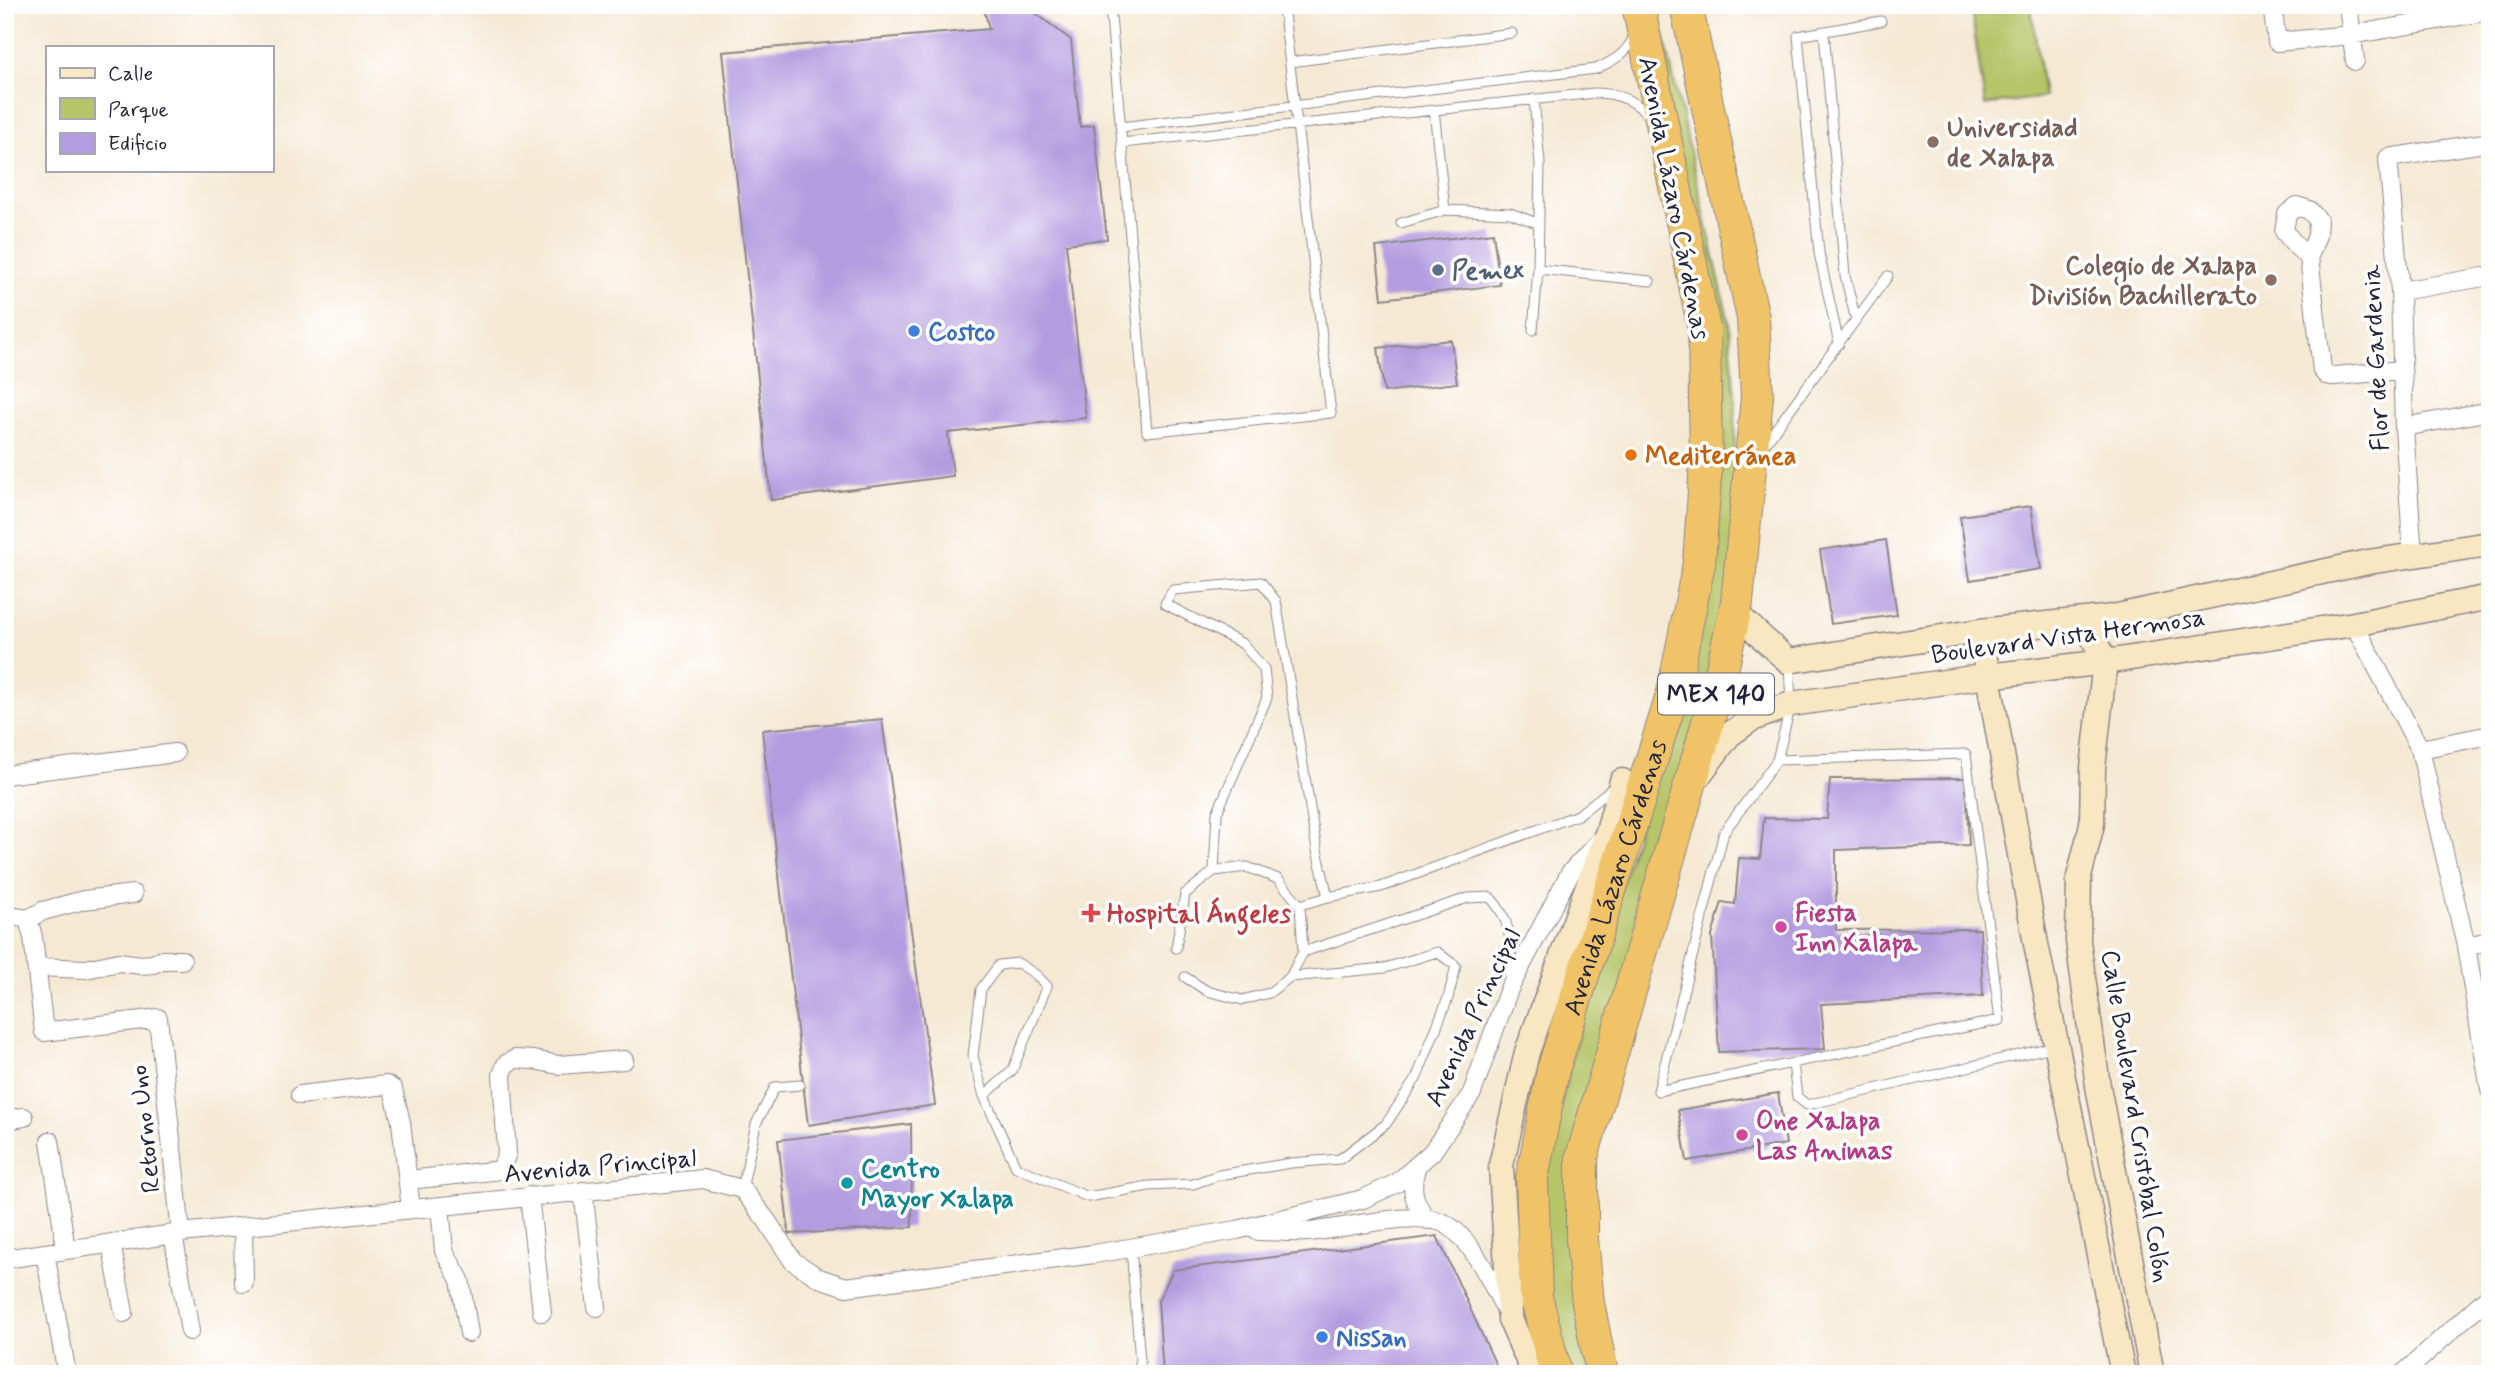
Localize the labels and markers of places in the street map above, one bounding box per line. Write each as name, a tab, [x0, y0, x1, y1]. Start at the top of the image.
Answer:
place label: Universidad de Xalapa	[1947, 112, 2078, 176]
marker: Universidad de Xalapa	[1925, 134, 1941, 150]
place label: Colegio de Xalapa División Bachillerato	[2029, 250, 2257, 314]
place label: Pemex	[1452, 255, 1525, 289]
marker: Pemex	[1430, 262, 1446, 278]
marker: Colegio de Xalapa División Bachillerato	[2263, 272, 2279, 288]
place label: Costco	[928, 316, 995, 350]
marker: Costco	[906, 323, 922, 339]
place label: Mediterránea	[1645, 440, 1796, 474]
marker: Mediterránea	[1623, 447, 1639, 463]
place label: Hospital Ángeles	[1107, 896, 1292, 935]
place label: Fiesta Inn Xalapa	[1795, 897, 1919, 961]
marker: Hospital Ángeles	[1081, 903, 1101, 923]
marker: Fiesta Inn Xalapa	[1773, 919, 1789, 935]
place label: One Xalapa Las Animas	[1756, 1105, 1893, 1169]
marker: One Xalapa Las Animas	[1734, 1127, 1750, 1143]
place label: Centro Mayor Xalapa	[861, 1153, 1014, 1217]
marker: Centro Mayor Xalapa	[839, 1175, 855, 1191]
place label: Nissan	[1336, 1322, 1407, 1356]
marker: Nissan	[1314, 1329, 1330, 1345]

